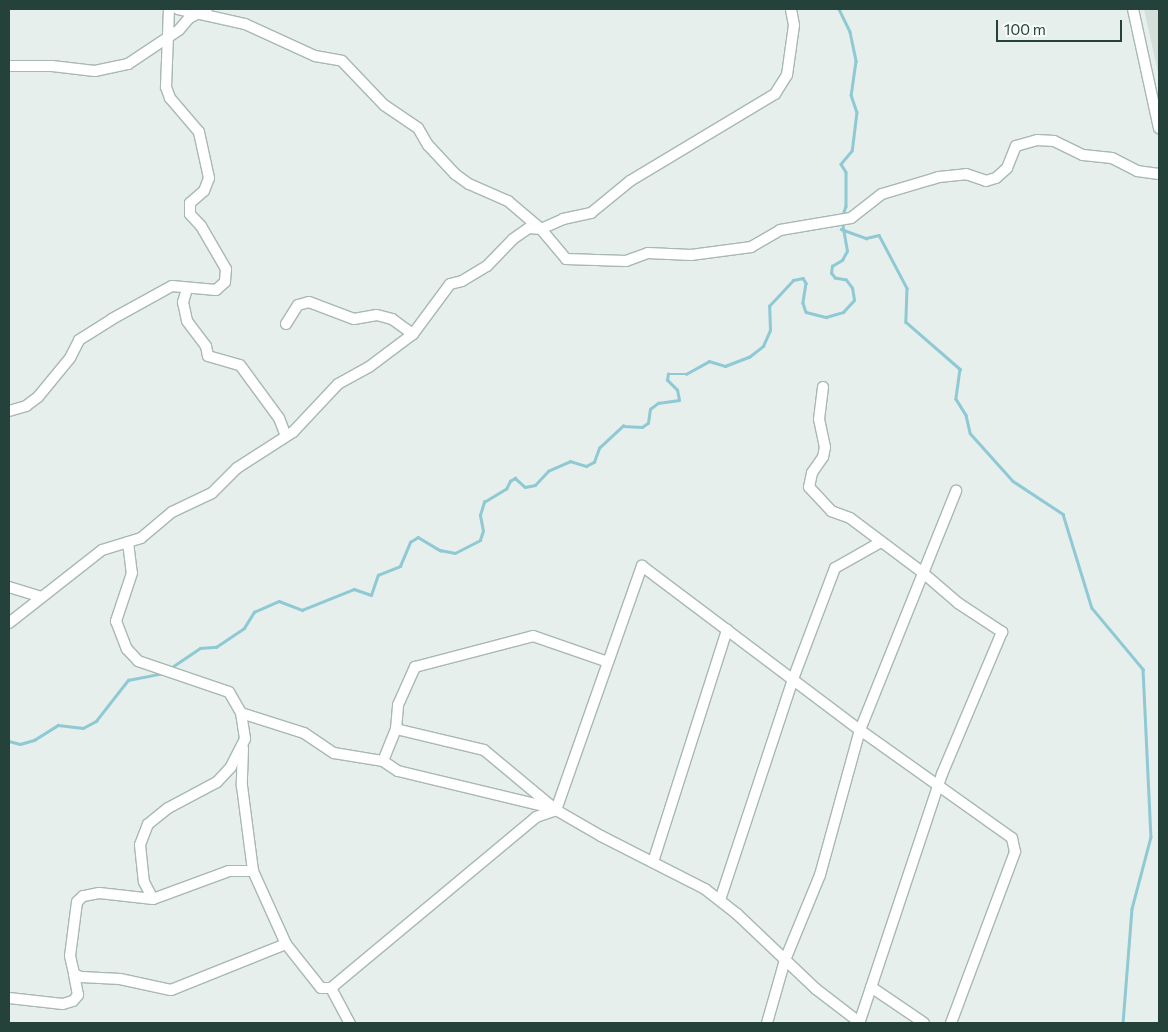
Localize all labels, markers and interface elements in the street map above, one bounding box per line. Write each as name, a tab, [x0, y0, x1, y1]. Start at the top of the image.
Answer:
scale bar	[998, 10, 1124, 42]
text: 100 m	[1004, 20, 1046, 38]

